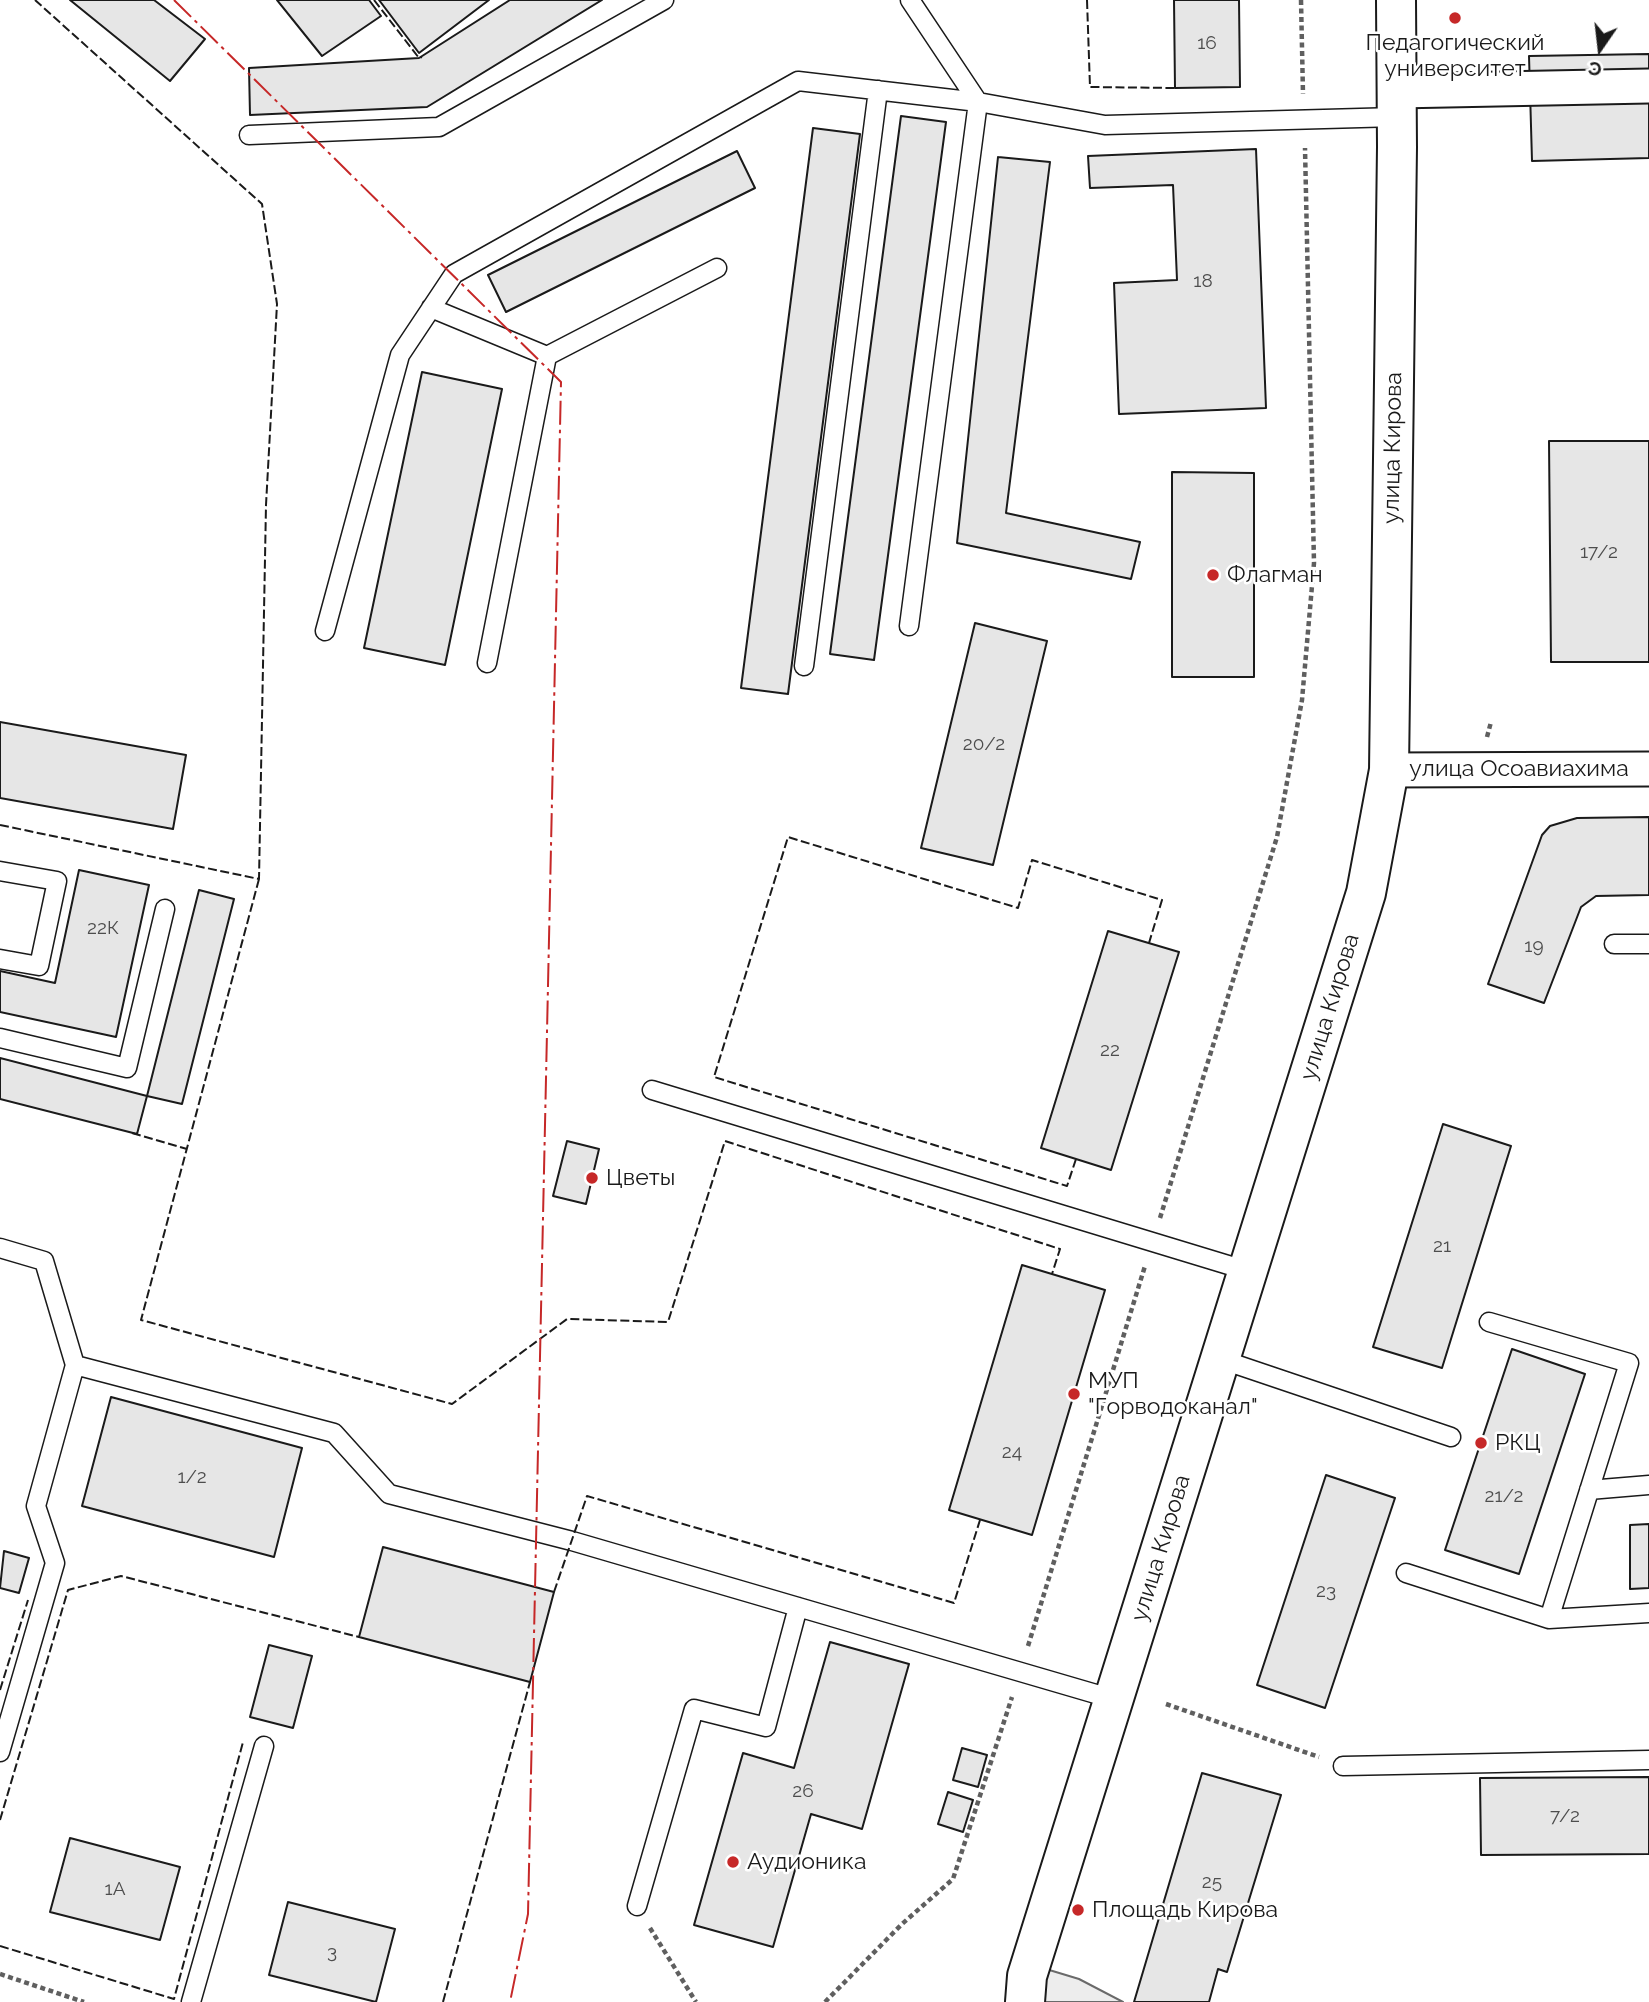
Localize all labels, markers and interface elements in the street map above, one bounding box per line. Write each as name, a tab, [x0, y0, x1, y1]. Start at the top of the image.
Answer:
marker: Педагогический университет	[1447, 10, 1463, 26]
north arrow	[1565, 14, 1635, 84]
place label: Педагогический университет	[1365, 29, 1545, 83]
house number: 16	[1197, 32, 1217, 54]
text: С	[1586, 57, 1604, 82]
house number: 18	[1193, 270, 1213, 292]
street label: улица Кирова	[1378, 372, 1408, 524]
house number: 17/2	[1580, 541, 1618, 563]
place label: Флагман	[1227, 561, 1323, 589]
marker: Флагман	[1205, 567, 1221, 583]
house number: 20/2	[963, 733, 1005, 755]
street label: улица Осоавиахима	[1409, 755, 1629, 783]
house number: 22К	[87, 917, 119, 939]
street label: улица Кирова	[1295, 930, 1365, 1084]
house number: 19	[1524, 935, 1544, 957]
house number: 22	[1100, 1039, 1120, 1061]
place label: Цветы	[606, 1164, 675, 1192]
marker: Цветы	[584, 1170, 600, 1186]
house number: 21	[1433, 1235, 1451, 1257]
place label: МУП "Горводоканал"	[1088, 1367, 1258, 1421]
marker: МУП "Горводоканал"	[1066, 1386, 1082, 1402]
place label: РКЦ	[1495, 1429, 1541, 1457]
marker: РКЦ	[1473, 1435, 1489, 1451]
house number: 24	[1002, 1441, 1022, 1463]
house number: 1/2	[177, 1466, 207, 1488]
street label: улица Кирова	[1126, 1471, 1196, 1625]
house number: 21/2	[1485, 1485, 1523, 1507]
house number: 23	[1316, 1580, 1336, 1602]
house number: 26	[792, 1780, 814, 1802]
house number: 7/2	[1550, 1805, 1580, 1827]
place label: Аудионика	[747, 1848, 866, 1876]
marker: Аудионика	[725, 1854, 741, 1870]
house number: 25	[1202, 1871, 1222, 1893]
house number: 1А	[105, 1878, 125, 1900]
place label: Площадь Кирова	[1092, 1896, 1278, 1924]
marker: Площадь Кирова	[1070, 1902, 1086, 1918]
house number: 3	[327, 1941, 337, 1963]

